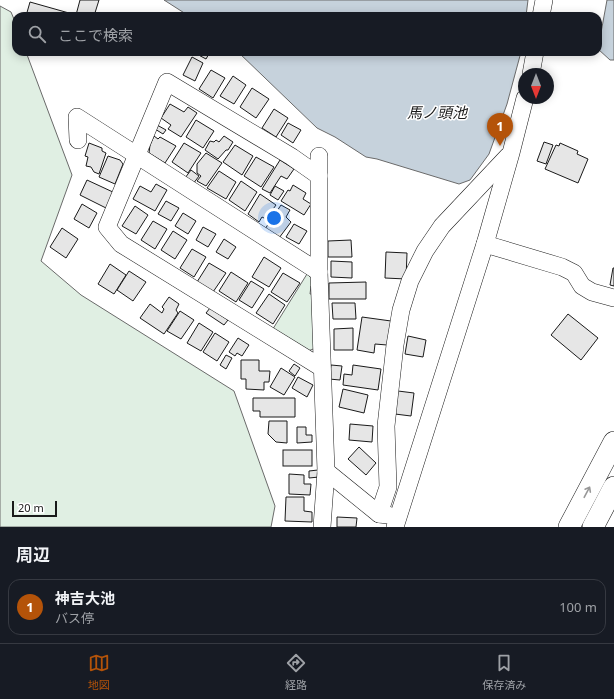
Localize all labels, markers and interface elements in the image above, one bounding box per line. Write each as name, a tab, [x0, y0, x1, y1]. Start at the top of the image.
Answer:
search box	[12, 12, 602, 56]
icon: search	[26, 23, 48, 45]
text: ここで検索	[58, 25, 133, 45]
north arrow	[518, 68, 554, 104]
water label: 馬ノ頭池	[407, 102, 469, 122]
pin: 1	[487, 113, 513, 146]
your location	[264, 208, 284, 228]
one-way arrow	[584, 487, 592, 499]
scale bar	[12, 499, 57, 518]
text: 20 m	[18, 500, 44, 515]
text: 周辺	[16, 543, 50, 566]
text: 神吉大池	[55, 588, 115, 608]
text: 1	[26, 598, 34, 616]
text: 100 m	[559, 598, 597, 616]
text: バス停	[55, 609, 94, 627]
tab: 地図	[88, 652, 110, 692]
tab: 経路	[285, 652, 307, 692]
tab: 保存済み	[482, 652, 526, 692]

